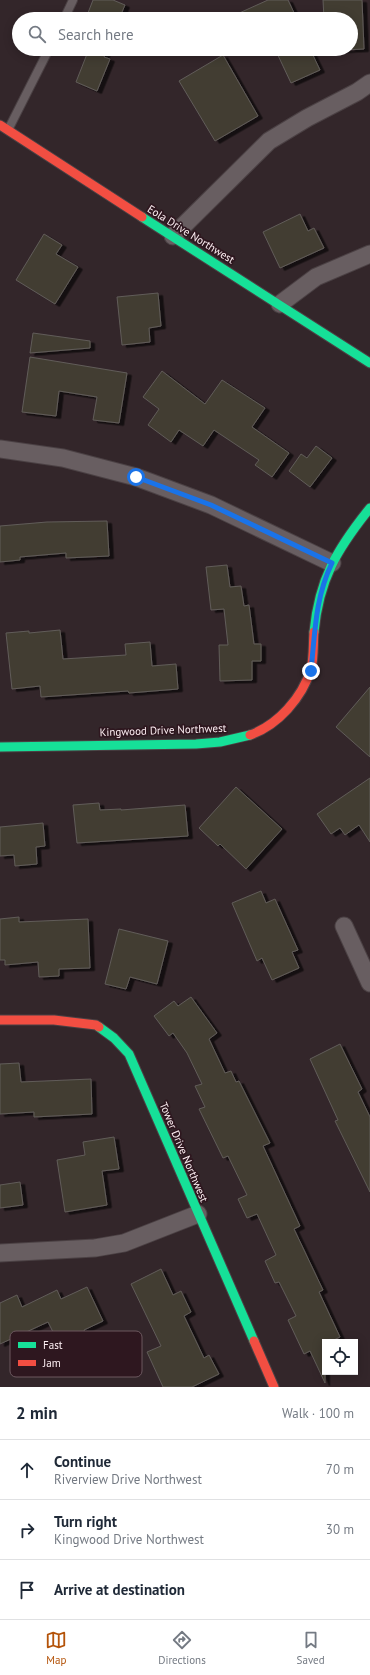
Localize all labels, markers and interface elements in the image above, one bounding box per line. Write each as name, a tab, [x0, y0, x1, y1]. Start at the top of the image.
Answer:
search box	[12, 12, 358, 56]
icon: search	[26, 23, 48, 45]
text: Search here	[58, 25, 134, 44]
street label: Eola Drive Northwest	[145, 202, 237, 267]
route start	[127, 468, 145, 486]
route end	[302, 662, 320, 680]
street label: Kingwood Drive Northwest	[99, 721, 227, 739]
street label: Tower Drive Northwest	[157, 1100, 212, 1204]
legend	[10, 1331, 142, 1377]
text: Fast	[43, 1338, 63, 1352]
map controls	[322, 1339, 358, 1375]
button: locate	[322, 1339, 358, 1375]
text: Jam	[42, 1356, 61, 1370]
text: 2 min	[16, 1402, 57, 1424]
text: Walk · 100 m	[282, 1405, 354, 1422]
text: Continue	[54, 1452, 111, 1471]
icon: ahead	[16, 1459, 38, 1481]
text: 70 m	[326, 1461, 354, 1478]
text: Riverview Drive Northwest	[54, 1471, 202, 1488]
text: Turn right	[54, 1512, 117, 1531]
icon: right	[16, 1519, 38, 1541]
text: 30 m	[326, 1521, 354, 1538]
text: Kingwood Drive Northwest	[54, 1531, 204, 1548]
icon: arrive	[16, 1579, 38, 1601]
text: Arrive at destination	[54, 1580, 185, 1599]
tab: Map	[45, 1629, 67, 1667]
tab: Directions	[158, 1629, 206, 1667]
tab: Saved	[297, 1629, 325, 1667]

